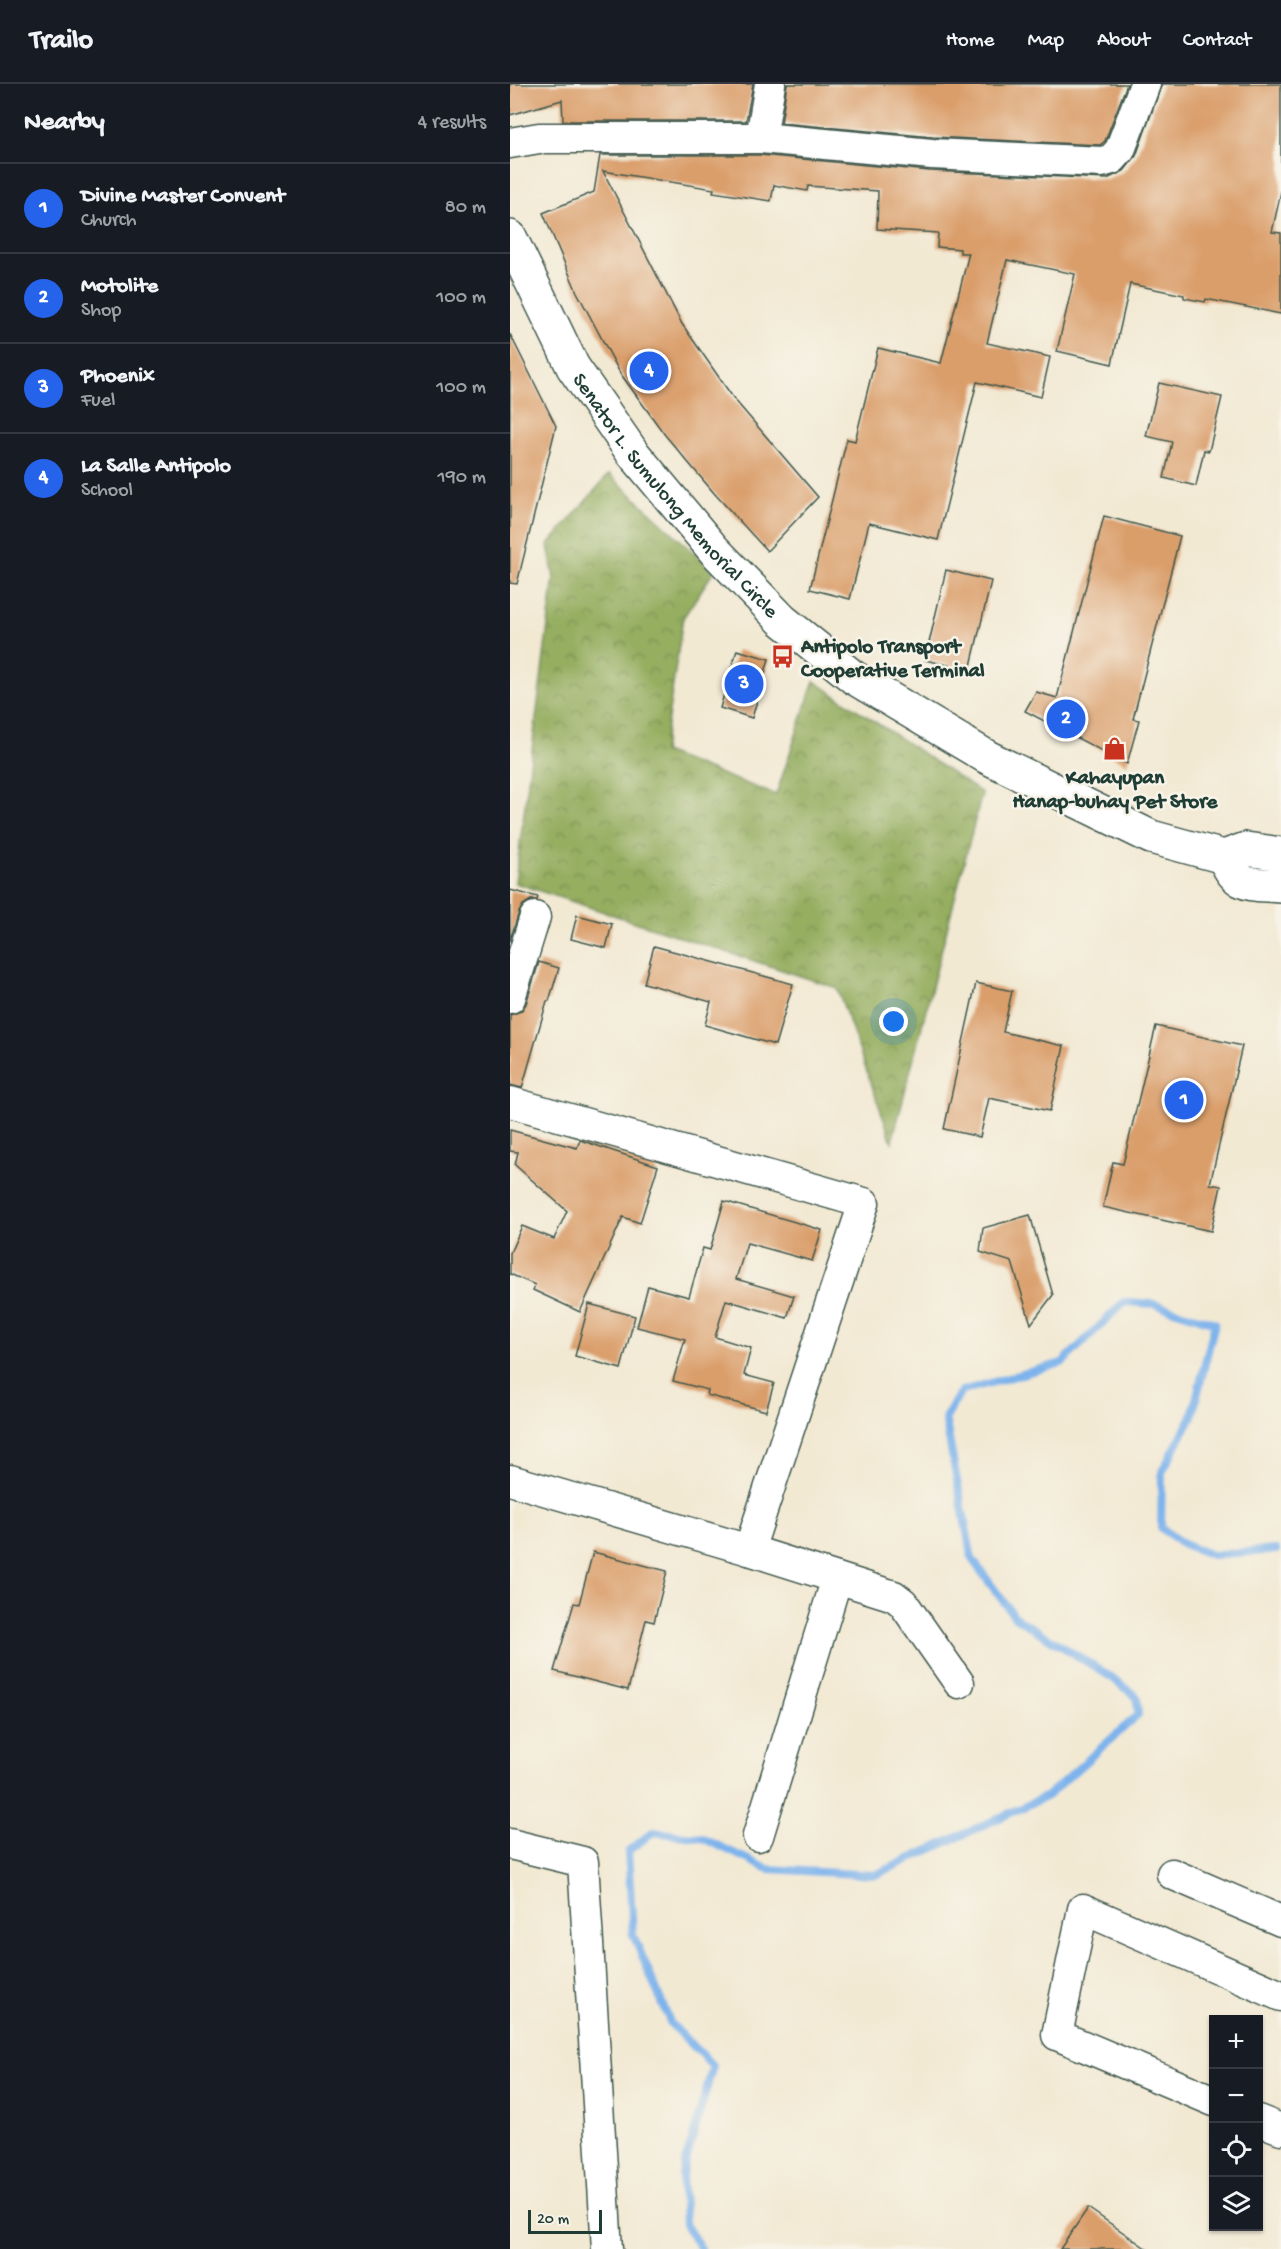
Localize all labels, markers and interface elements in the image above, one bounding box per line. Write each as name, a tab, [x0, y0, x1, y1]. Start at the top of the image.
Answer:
text: Trailo	[30, 25, 93, 58]
text: Home	[946, 29, 994, 54]
text: Map	[1027, 29, 1064, 54]
text: About	[1097, 29, 1150, 54]
text: Contact	[1183, 29, 1251, 54]
text: Nearby	[24, 108, 105, 139]
text: 4 results	[418, 112, 486, 135]
text: Divine Master Convent	[81, 184, 285, 210]
text: 1	[39, 197, 48, 220]
text: 80 m	[445, 197, 486, 220]
text: Church	[81, 210, 137, 233]
text: Motolite	[81, 274, 158, 300]
text: 2	[39, 287, 48, 310]
text: 100 m	[436, 287, 486, 310]
text: Shop	[81, 300, 121, 323]
pin: 4	[630, 348, 668, 394]
text: Phoenix	[81, 364, 155, 390]
street label: Senator L. Sumulong Memorial Circle	[565, 369, 783, 626]
text: 3	[38, 377, 49, 400]
text: 100 m	[436, 377, 486, 400]
text: Fuel	[81, 390, 115, 413]
text: La Salle Antipolo	[81, 454, 231, 480]
text: 4	[39, 467, 48, 490]
text: 190 m	[438, 467, 486, 490]
text: School	[81, 480, 133, 503]
place label: Antipolo Transport Cooperative Terminal	[800, 636, 985, 685]
bus stop icon: Antipolo Transport Cooperative Terminal	[770, 644, 796, 670]
pin: 3	[724, 662, 764, 706]
pin: 2	[1046, 696, 1086, 742]
shop icon: Kahayupan Hanap-buhay Pet Store	[1102, 735, 1128, 761]
place label: Kahayupan Hanap-buhay Pet Store	[1013, 767, 1219, 816]
your location	[879, 1007, 908, 1036]
pin: 1	[1164, 1078, 1204, 1122]
map controls	[1209, 2015, 1263, 2231]
button: +	[1209, 2015, 1263, 2069]
button: −	[1209, 2069, 1263, 2123]
button: locate	[1209, 2123, 1263, 2177]
button: layers	[1209, 2177, 1263, 2231]
scale bar	[528, 2207, 602, 2234]
text: 20 m	[537, 2211, 569, 2230]

